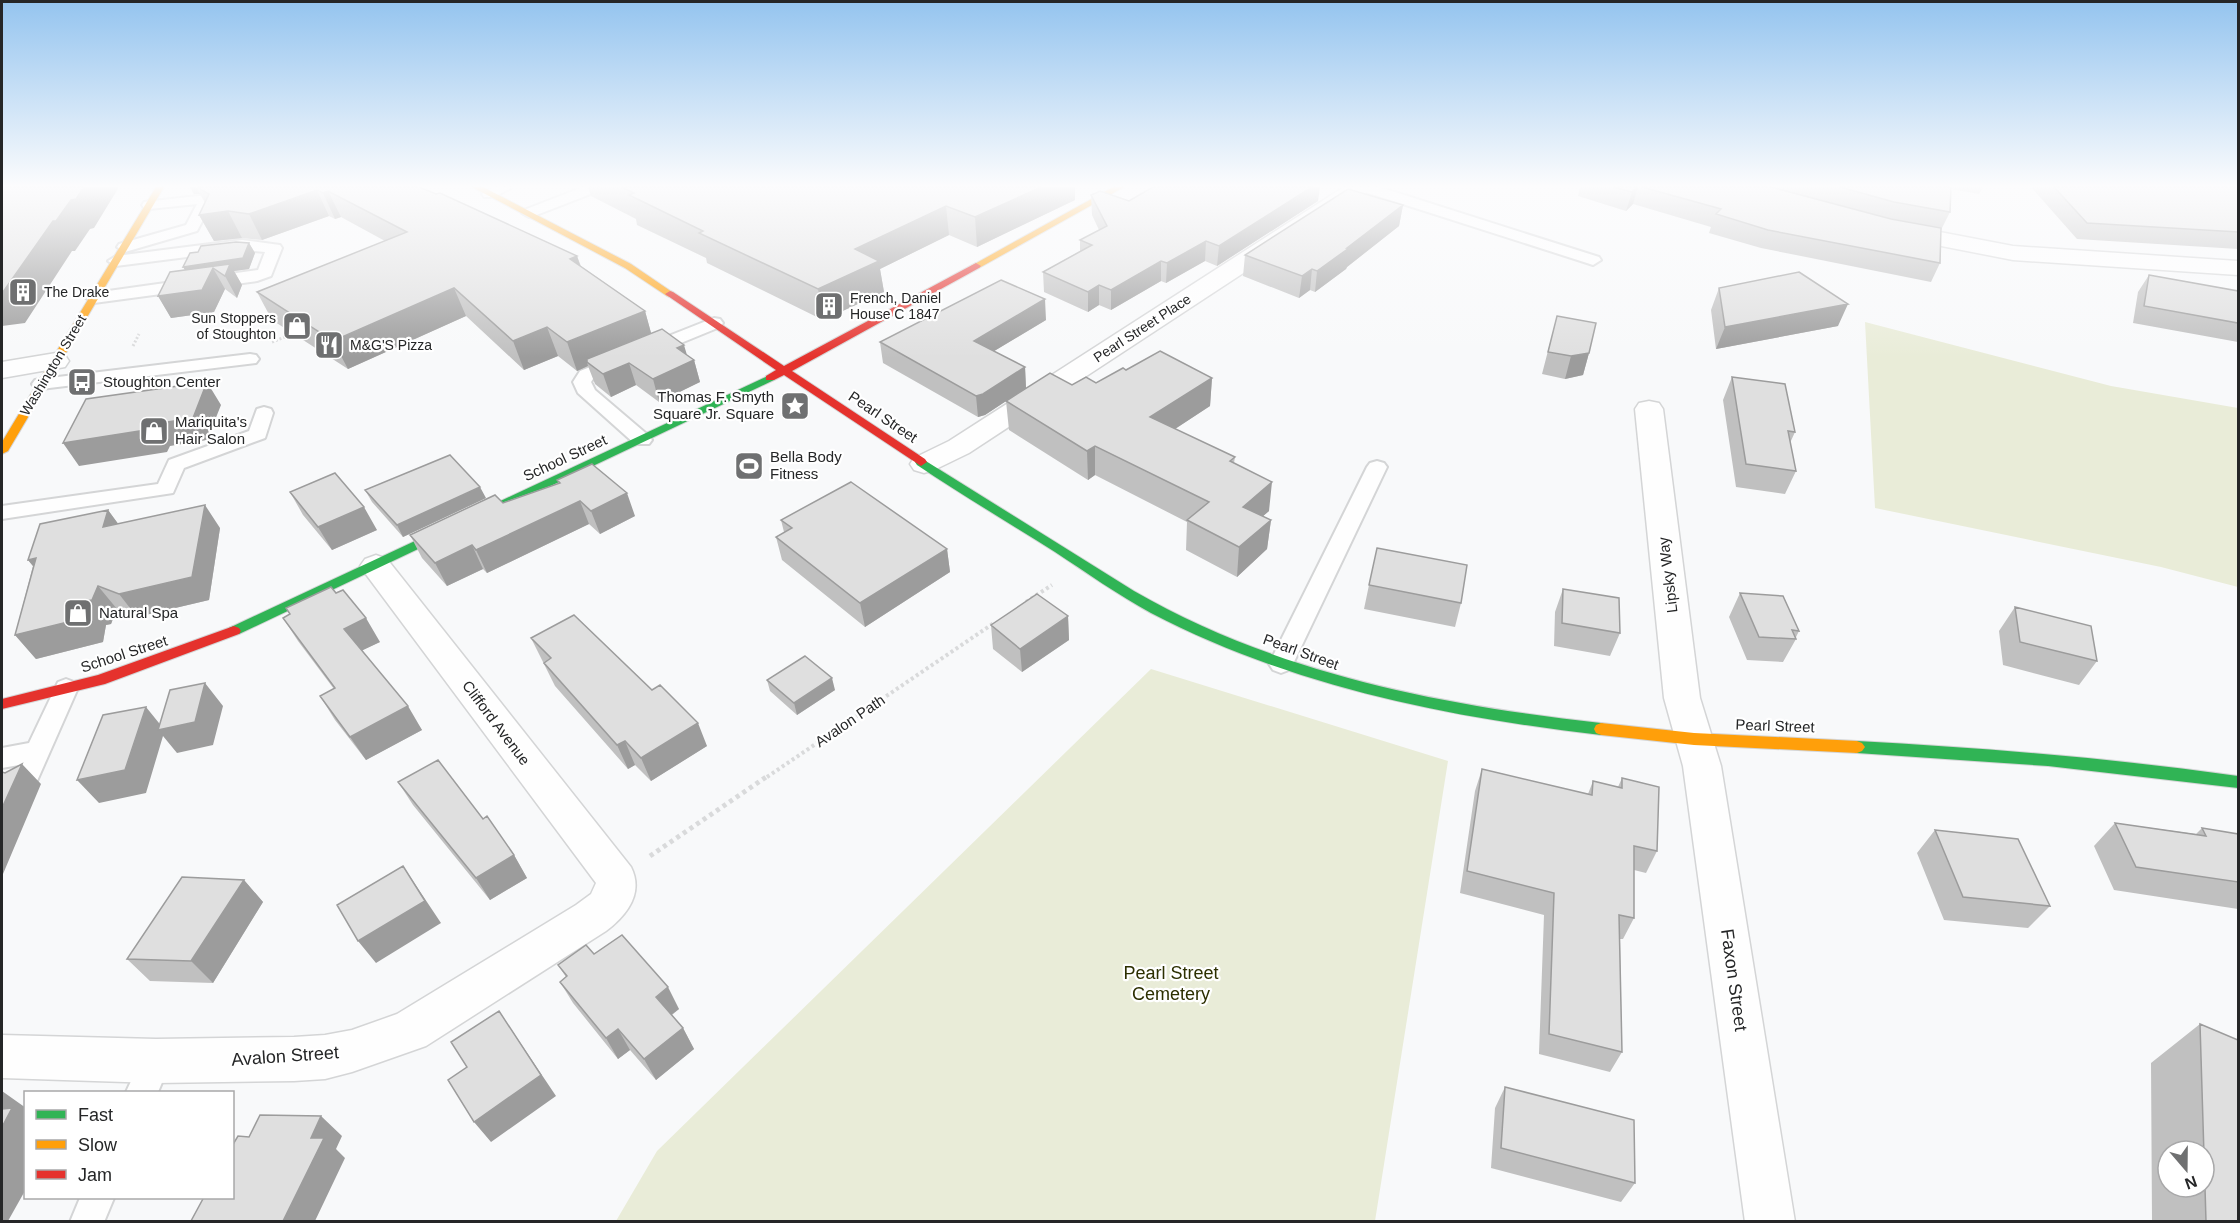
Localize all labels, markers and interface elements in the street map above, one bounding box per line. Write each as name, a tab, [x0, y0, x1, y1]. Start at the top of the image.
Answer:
building icon: The Drake	[7, 276, 39, 308]
place label: The Drake	[44, 284, 110, 300]
building icon: French, Daniel House C 1847	[813, 290, 845, 322]
place label: French, Daniel House C 1847	[850, 290, 941, 322]
street label: Pearl Street Place	[1090, 290, 1194, 365]
place label: Sun Stoppers of Stoughton	[191, 310, 276, 342]
shop icon: Sun Stoppers of Stoughton	[281, 310, 313, 342]
street label: Washington Street	[17, 312, 89, 418]
restaurant icon: M&G'S Pizza	[313, 329, 345, 361]
place label: M&G'S Pizza	[350, 337, 432, 353]
bus stop icon: Stoughton Center	[66, 366, 98, 398]
place label: Stoughton Center	[103, 373, 221, 390]
street label: Pearl Street	[846, 387, 922, 446]
place label: Thomas F. Smyth Square Jr. Square	[653, 388, 774, 422]
place icon: Thomas F. Smyth Square Jr. Square	[779, 390, 811, 422]
place label: Mariquita's Hair Salon	[175, 413, 247, 447]
shop icon: Mariquita's Hair Salon	[138, 415, 170, 447]
street label: School Street	[520, 430, 610, 484]
place label: Bella Body Fitness	[770, 448, 842, 482]
sports icon: Bella Body Fitness	[733, 450, 765, 482]
street label: Lipsky Way	[1654, 536, 1681, 614]
shop icon: Natural Spa	[62, 597, 94, 629]
place label: Natural Spa	[99, 604, 179, 621]
street label: Pearl Street	[1261, 630, 1342, 673]
street label: School Street	[78, 631, 170, 676]
street label: Clifford Avenue	[459, 677, 534, 768]
street label: Avalon Path	[812, 691, 888, 750]
street label: Pearl Street	[1735, 716, 1816, 735]
street label: Faxon Street	[1717, 928, 1751, 1032]
park label: Pearl Street Cemetery	[1123, 963, 1219, 1004]
street label: Avalon Street	[231, 1042, 339, 1070]
legend	[24, 1091, 234, 1199]
text: Fast	[78, 1105, 113, 1125]
text: Slow	[78, 1135, 118, 1155]
north arrow	[2156, 1139, 2216, 1199]
text: Jam	[78, 1165, 112, 1185]
text: N	[2183, 1173, 2199, 1193]

